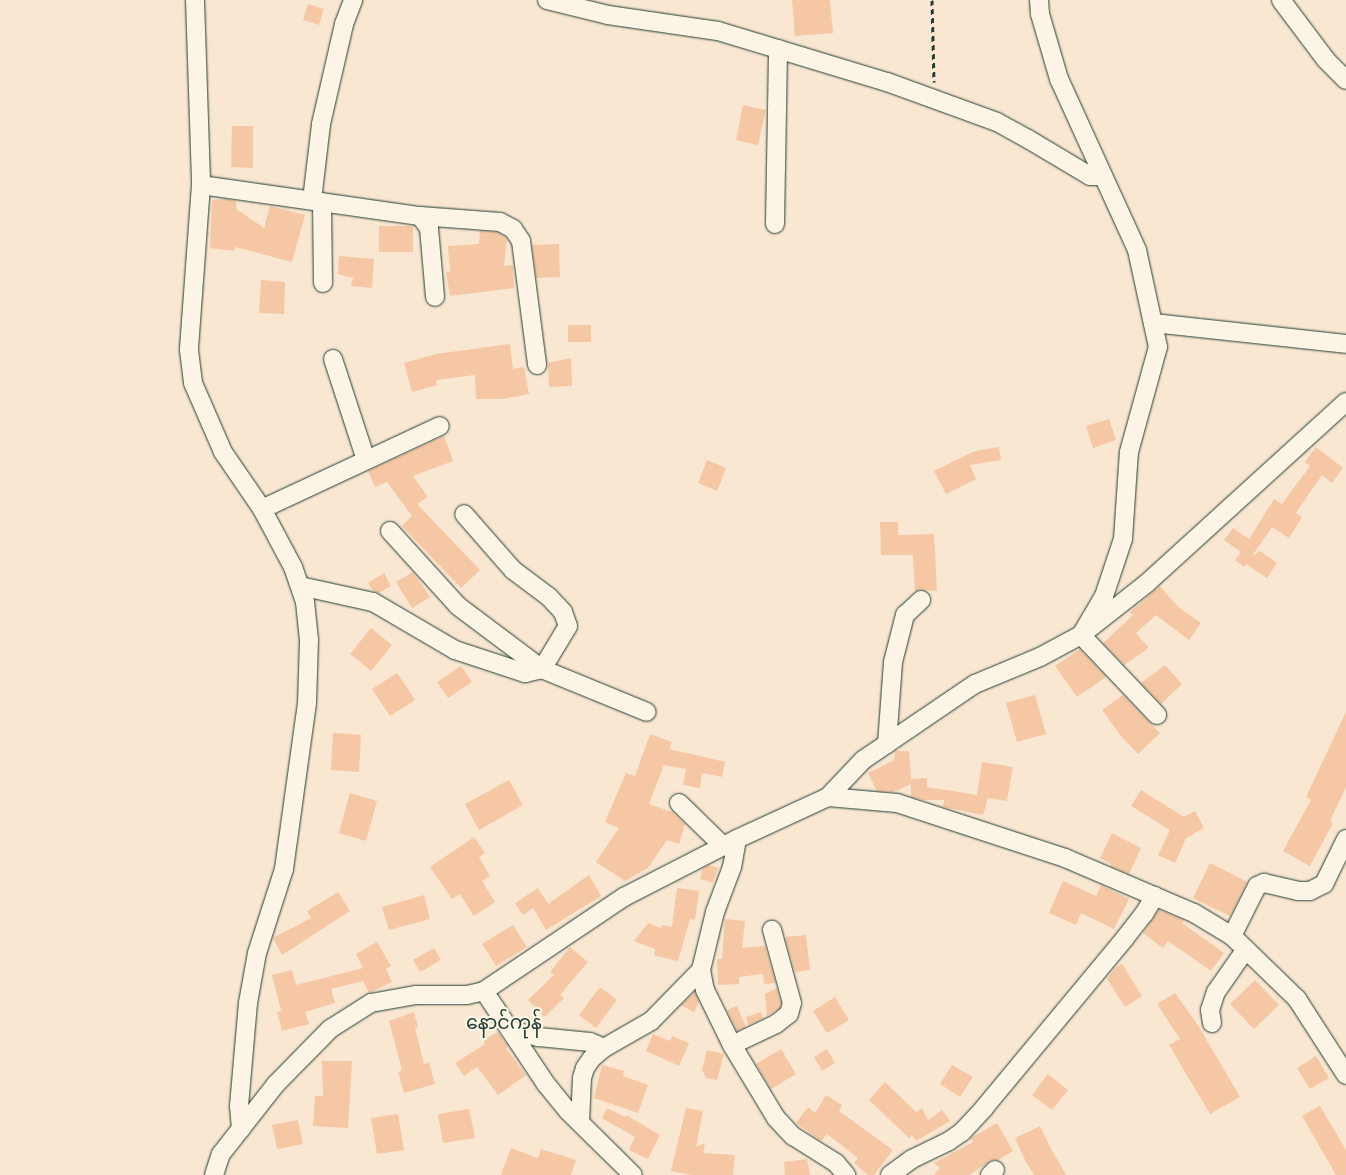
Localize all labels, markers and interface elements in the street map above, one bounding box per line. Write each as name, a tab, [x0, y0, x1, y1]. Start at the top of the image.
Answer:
district label: နောင်ကုန်	[466, 1012, 542, 1034]

